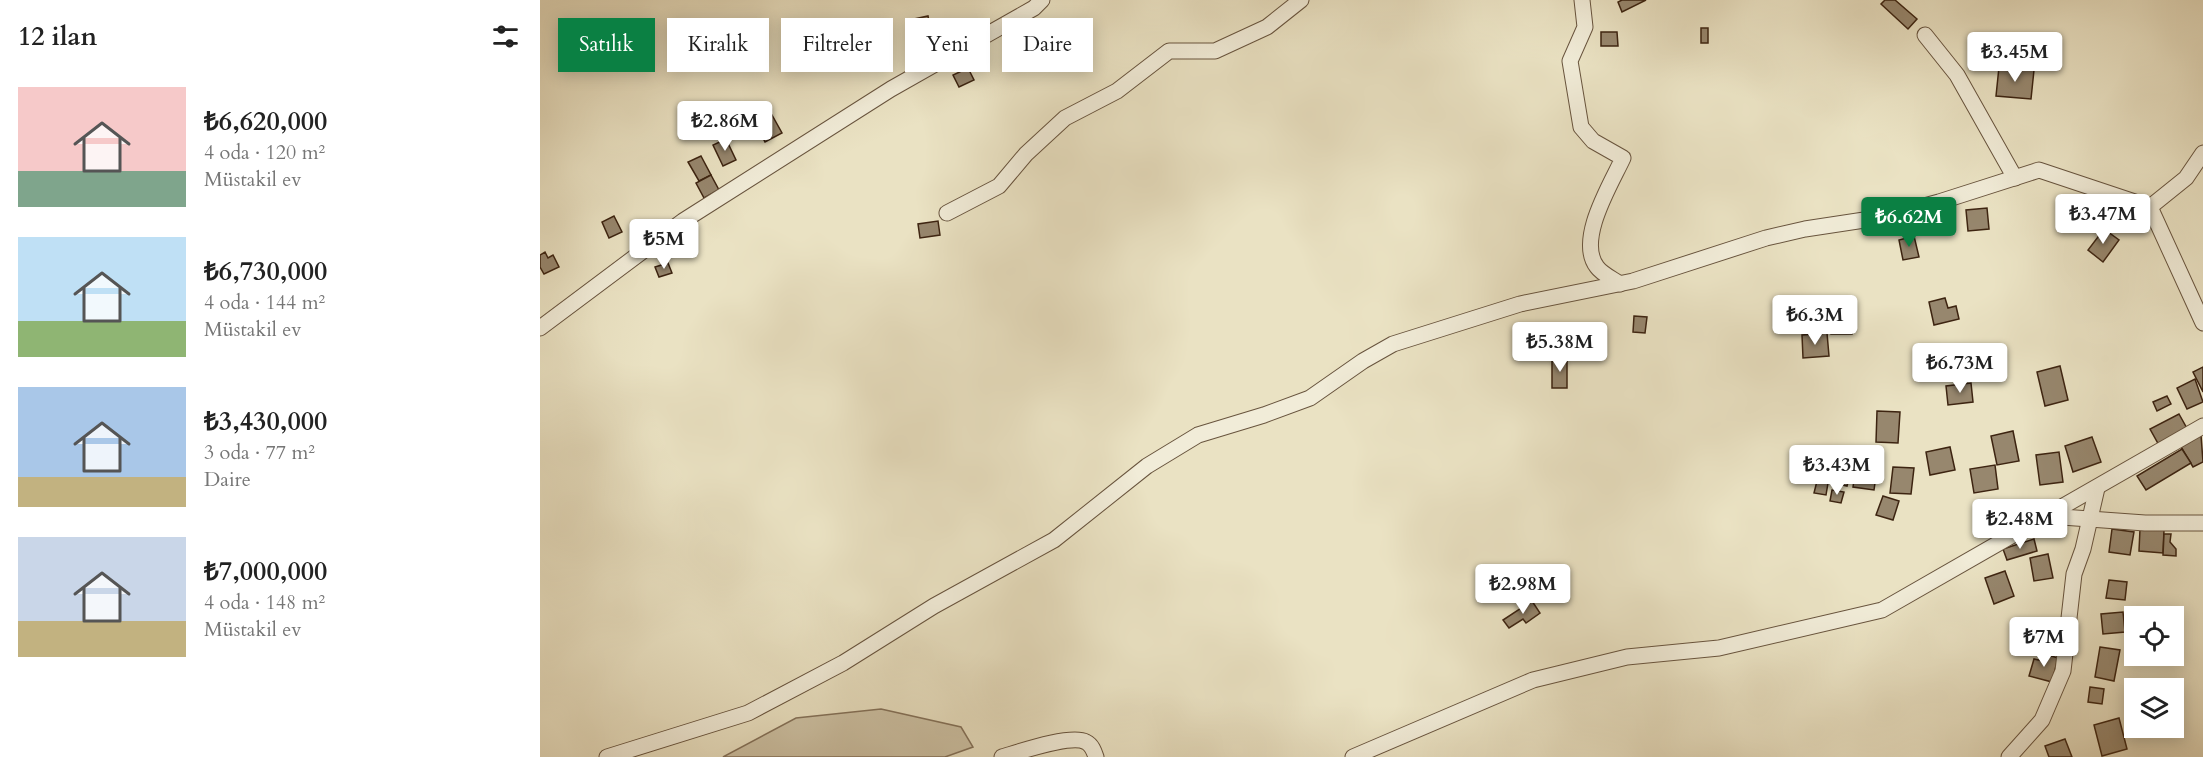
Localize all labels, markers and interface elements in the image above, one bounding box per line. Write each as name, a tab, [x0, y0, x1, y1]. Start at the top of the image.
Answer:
chip: Satılık	[558, 18, 655, 72]
chip: Kiralık	[667, 18, 769, 72]
chip: Filtreler	[781, 18, 893, 72]
chip: Yeni	[905, 18, 990, 72]
chip: Daire	[1002, 18, 1093, 72]
text: 12 ilan	[18, 19, 97, 54]
icon: filters	[489, 20, 522, 53]
pin: ₺3.45M	[1966, 32, 2064, 83]
text: ₺3.45M	[1981, 38, 2049, 65]
pin: ₺2.86M	[676, 101, 774, 152]
text: ₺6,620,000	[204, 104, 327, 139]
text: ₺2.86M	[691, 107, 759, 134]
icon: home	[66, 111, 138, 183]
text: 4 oda · 120 m²	[204, 139, 325, 166]
text: Müstakil ev	[204, 166, 301, 193]
pin: ₺3.47M	[2054, 194, 2152, 245]
pin: ₺6.62M	[1860, 197, 1958, 248]
text: ₺3.47M	[2069, 200, 2137, 227]
text: ₺6.62M	[1875, 203, 1943, 230]
pin: ₺5M	[635, 219, 693, 270]
text: ₺5M	[643, 225, 685, 252]
text: ₺6,730,000	[204, 254, 327, 289]
icon: home	[66, 261, 138, 333]
text: 4 oda · 144 m²	[204, 289, 325, 316]
pin: ₺6.3M	[1773, 295, 1857, 346]
text: ₺6.3M	[1786, 301, 1844, 328]
text: Müstakil ev	[204, 316, 301, 343]
pin: ₺5.38M	[1511, 322, 1609, 373]
text: ₺5.38M	[1526, 328, 1594, 355]
pin: ₺6.73M	[1911, 343, 2009, 394]
text: ₺6.73M	[1926, 349, 1994, 376]
text: ₺3,430,000	[204, 404, 327, 439]
icon: home	[66, 411, 138, 483]
text: 3 oda · 77 m²	[204, 439, 315, 466]
pin: ₺3.43M	[1788, 445, 1886, 496]
text: ₺3.43M	[1803, 451, 1871, 478]
text: Daire	[204, 466, 251, 493]
pin: ₺2.48M	[1971, 499, 2069, 550]
text: ₺2.48M	[1986, 505, 2054, 532]
text: ₺7,000,000	[204, 554, 327, 589]
icon: home	[66, 561, 138, 633]
pin: ₺2.98M	[1474, 564, 1572, 615]
text: ₺2.98M	[1489, 570, 1557, 597]
text: 4 oda · 148 m²	[204, 589, 325, 616]
map controls	[2124, 606, 2184, 738]
button: locate	[2124, 606, 2184, 666]
text: Müstakil ev	[204, 616, 301, 643]
pin: ₺7M	[2015, 617, 2073, 668]
text: ₺7M	[2023, 623, 2065, 650]
button: layers	[2124, 678, 2184, 738]

